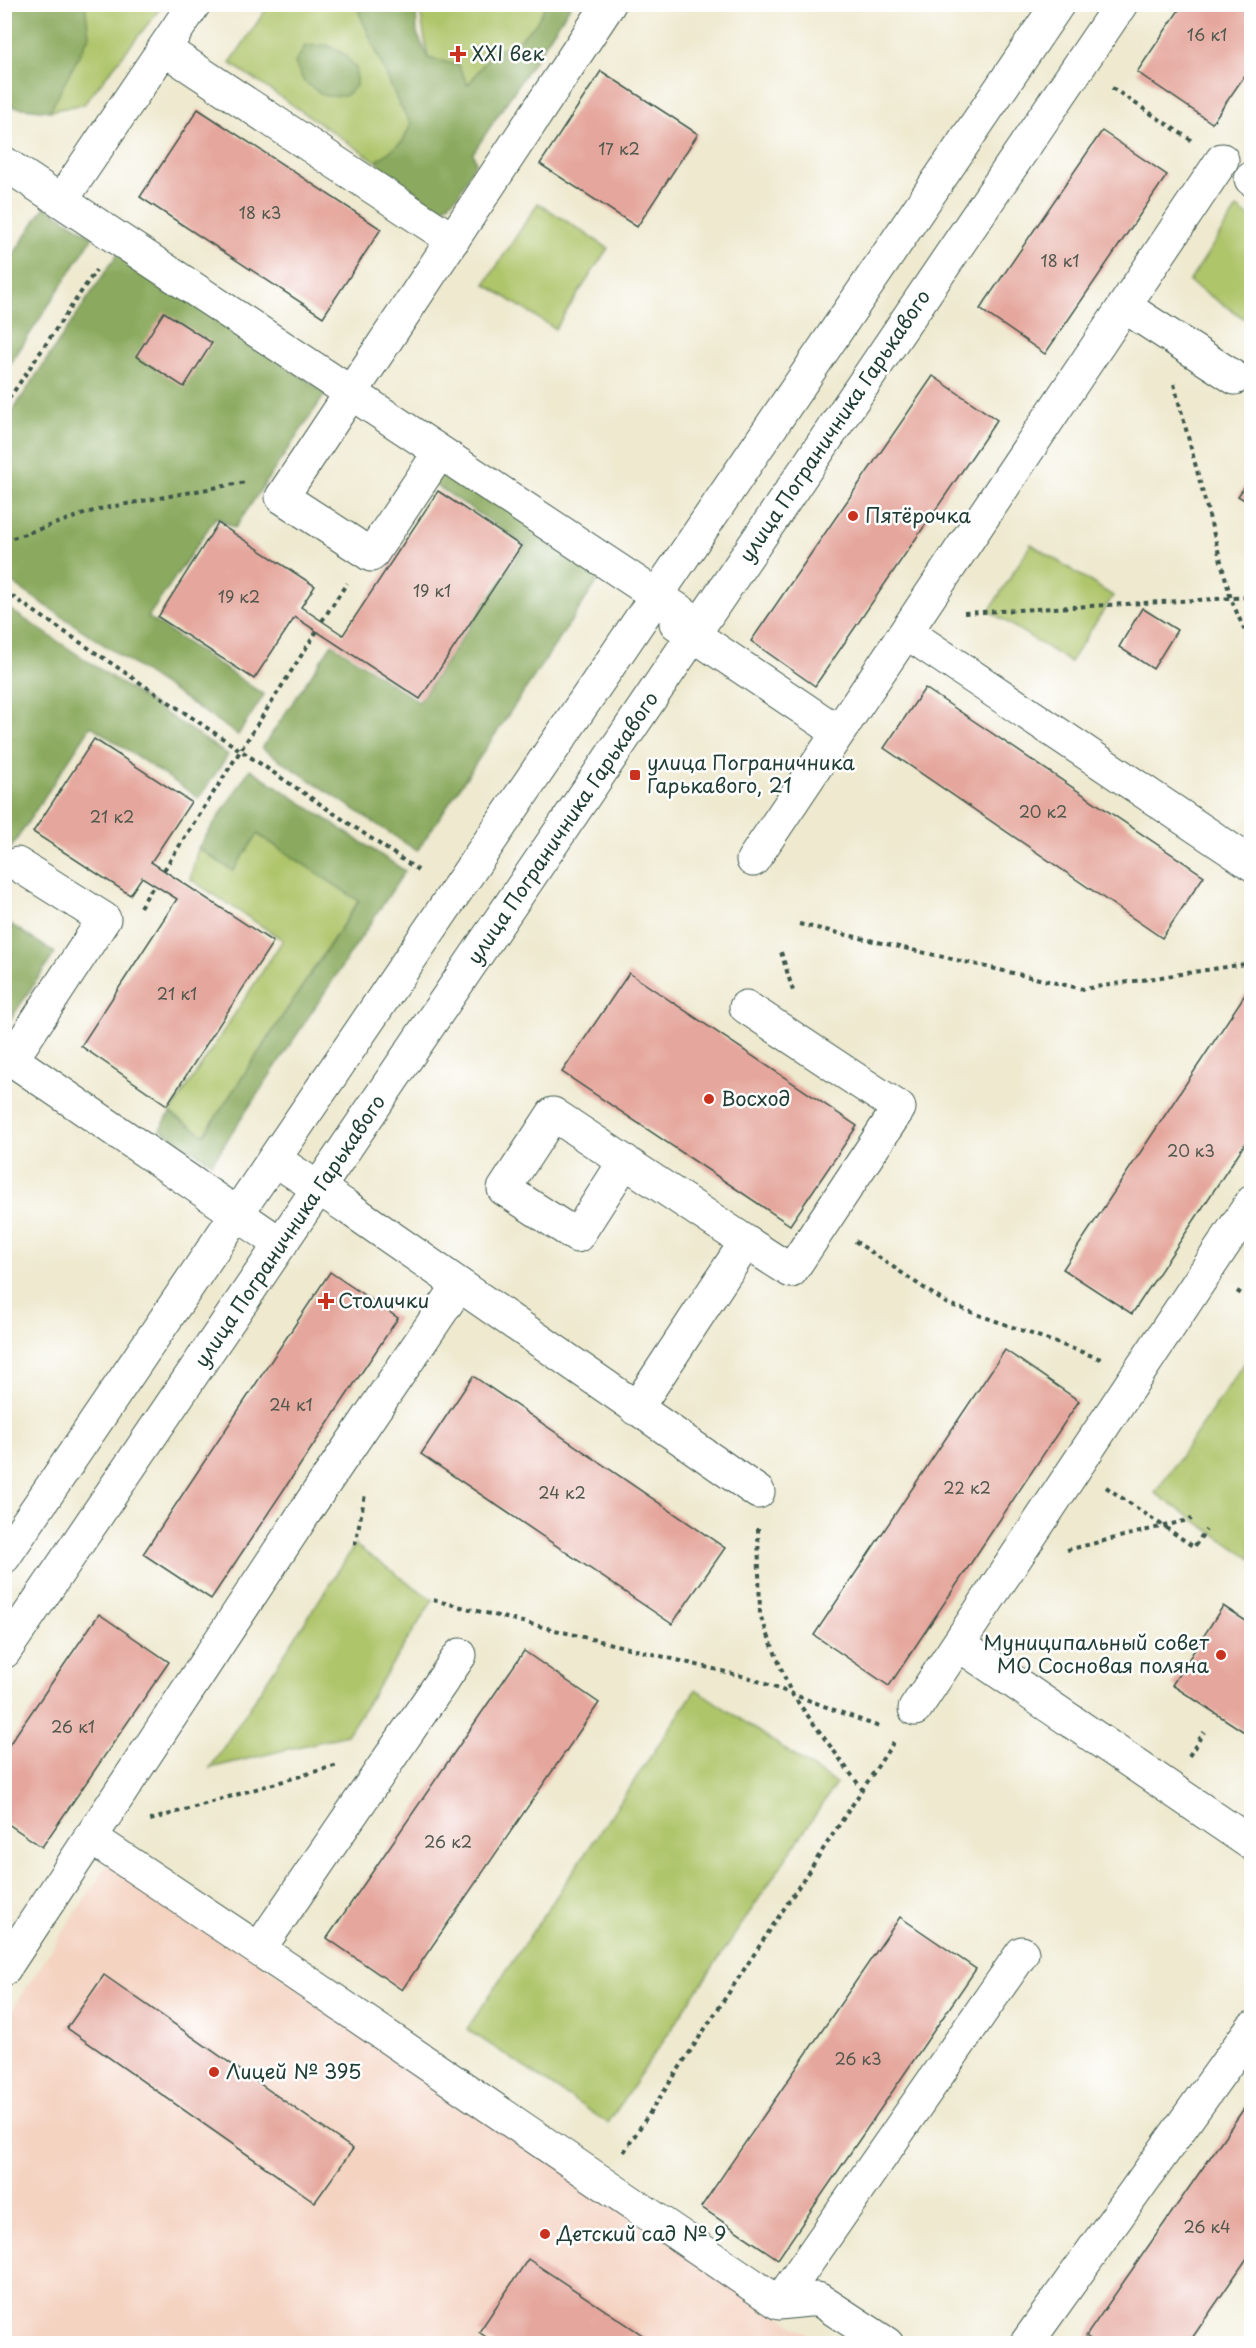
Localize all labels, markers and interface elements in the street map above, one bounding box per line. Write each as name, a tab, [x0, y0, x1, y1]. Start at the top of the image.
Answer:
house number: 16 к1	[1187, 22, 1227, 46]
place label: XXI век	[472, 38, 544, 68]
marker: XXI век	[449, 45, 467, 63]
house number: 17 к2	[598, 136, 640, 160]
house number: 18 к3	[239, 200, 281, 224]
house number: 18 к1	[1040, 248, 1080, 272]
street label: улица Пограничника Гарькавого	[731, 283, 937, 568]
place label: Пятёрочка	[865, 500, 971, 530]
marker: Пятёрочка	[846, 509, 860, 523]
house number: 19 к1	[413, 578, 451, 602]
house number: 19 к2	[218, 584, 260, 608]
street label: улица Пограничника Гарькавого	[459, 685, 665, 970]
place label: улица Пограничника Гарькавого, 21	[647, 747, 855, 800]
marker: улица Пограничника Гарькавого, 21	[628, 768, 642, 782]
house number: 20 к2	[1019, 799, 1067, 823]
house number: 21 к2	[90, 804, 134, 828]
house number: 21 к1	[157, 981, 197, 1005]
place label: Восход	[721, 1083, 790, 1113]
street label: улица Пограничника Гарькавого	[186, 1088, 392, 1373]
marker: Восход	[702, 1092, 716, 1106]
house number: 20 к3	[1167, 1138, 1215, 1162]
place label: Столички	[338, 1285, 429, 1315]
marker: Столички	[319, 1294, 333, 1308]
house number: 24 к1	[269, 1392, 313, 1416]
house number: 22 к2	[943, 1475, 991, 1499]
house number: 24 к2	[538, 1480, 586, 1504]
place label: Муниципальный совет МО Сосновая поляна	[983, 1627, 1210, 1680]
marker: Муниципальный совет МО Сосновая поляна	[1214, 1648, 1228, 1662]
house number: 26 к1	[51, 1714, 95, 1738]
house number: 26 к2	[424, 1829, 472, 1853]
house number: 26 к3	[834, 2046, 882, 2070]
place label: Лицей № 395	[226, 2056, 361, 2086]
marker: Лицей № 395	[207, 2065, 221, 2079]
house number: 26 к4	[1183, 2214, 1231, 2238]
place label: Детский сад № 9	[556, 2218, 727, 2248]
marker: Детский сад № 9	[538, 2227, 552, 2241]

